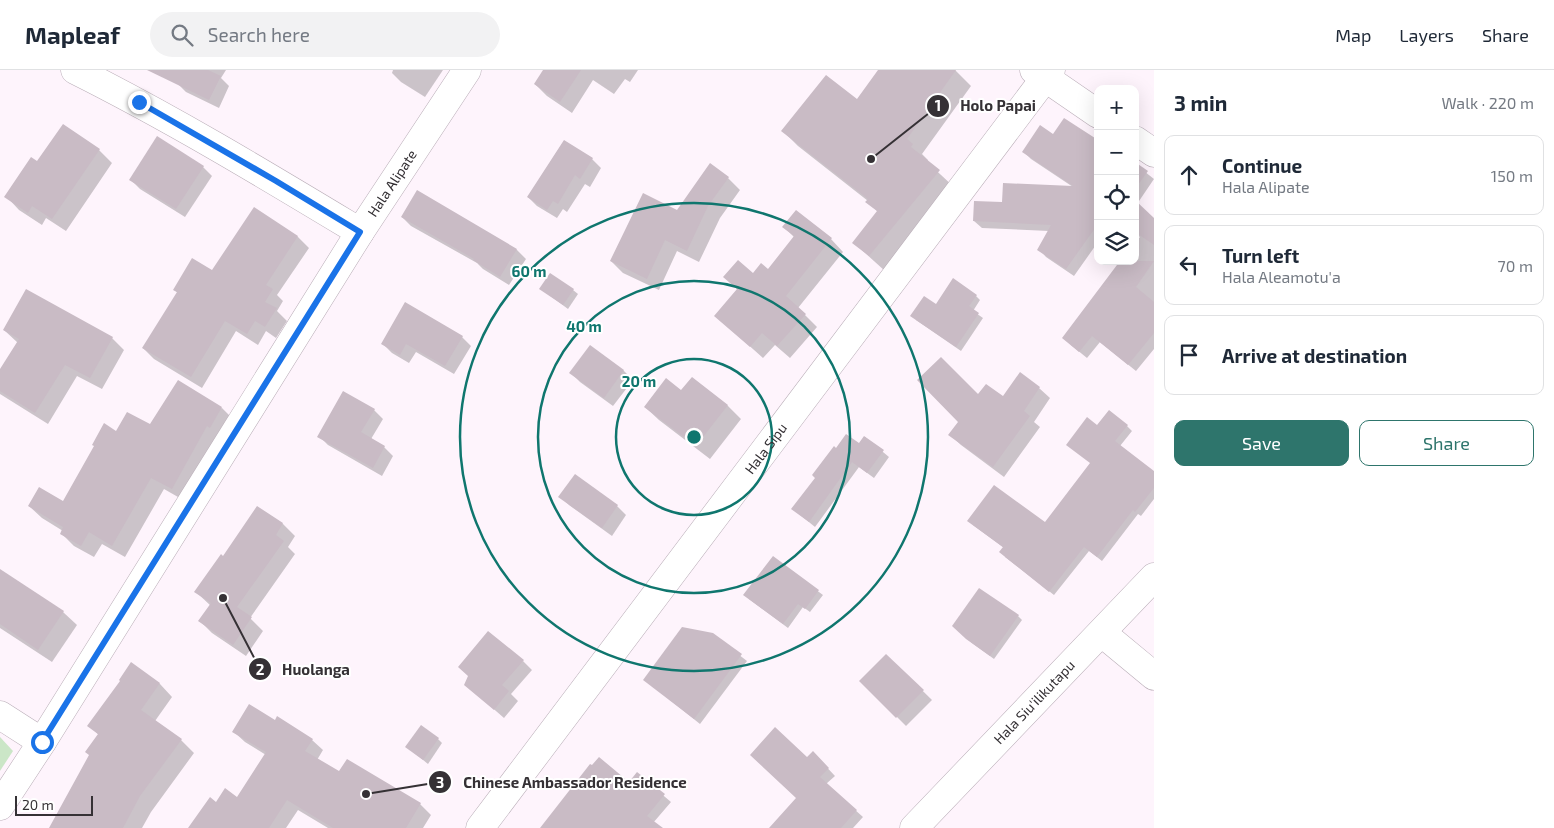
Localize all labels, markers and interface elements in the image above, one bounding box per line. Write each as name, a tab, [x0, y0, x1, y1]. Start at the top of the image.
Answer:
search box	[150, 12, 500, 57]
text: Mapleaf	[25, 20, 120, 49]
icon: search	[168, 21, 196, 49]
text: Search here	[208, 23, 310, 46]
text: Map	[1335, 24, 1371, 46]
text: Layers	[1399, 24, 1454, 46]
text: Share	[1482, 24, 1529, 46]
map controls	[1094, 85, 1139, 265]
button: +	[1094, 85, 1139, 130]
text: 3 min	[1174, 90, 1227, 115]
route end	[128, 91, 151, 114]
callout: Holo Papai	[925, 91, 1046, 121]
text: Walk · 220 m	[1441, 93, 1534, 112]
text: 1	[935, 96, 941, 114]
text: Holo Papai	[960, 96, 1036, 114]
button: −	[1094, 130, 1139, 175]
street label: Hala Alipate	[364, 146, 420, 220]
text: Continue	[1222, 154, 1302, 177]
icon: ahead	[1175, 161, 1203, 189]
text: 150 m	[1491, 166, 1533, 185]
button: locate	[1094, 175, 1139, 220]
text: Hala Alipate	[1222, 177, 1310, 196]
button: layers	[1094, 220, 1139, 265]
text: Turn left	[1222, 244, 1299, 267]
icon: left	[1175, 251, 1203, 279]
text: 70 m	[1498, 256, 1533, 275]
text: 60 m	[512, 262, 546, 280]
text: Hala Aleamotu'a	[1222, 267, 1341, 286]
text: 40 m	[566, 317, 602, 335]
icon: arrive	[1175, 341, 1203, 369]
text: Arrive at destination	[1222, 344, 1407, 367]
text: 20 m	[622, 372, 656, 390]
street label: Hala Sipu	[741, 419, 790, 477]
button: Save	[1174, 420, 1349, 466]
button: Share	[1359, 420, 1534, 466]
centre of rings	[685, 428, 703, 446]
callout: Huolanga	[247, 654, 360, 684]
street label: Hala Siu'ilikutapu	[990, 656, 1078, 747]
text: 2	[256, 660, 265, 678]
text: Huolanga	[282, 660, 350, 678]
route start	[31, 731, 54, 754]
callout: Chinese Ambassador Residence	[428, 767, 697, 797]
text: 3	[436, 773, 444, 791]
text: Chinese Ambassador Residence	[463, 773, 687, 791]
scale bar	[15, 793, 92, 816]
text: 20 m	[22, 796, 54, 813]

